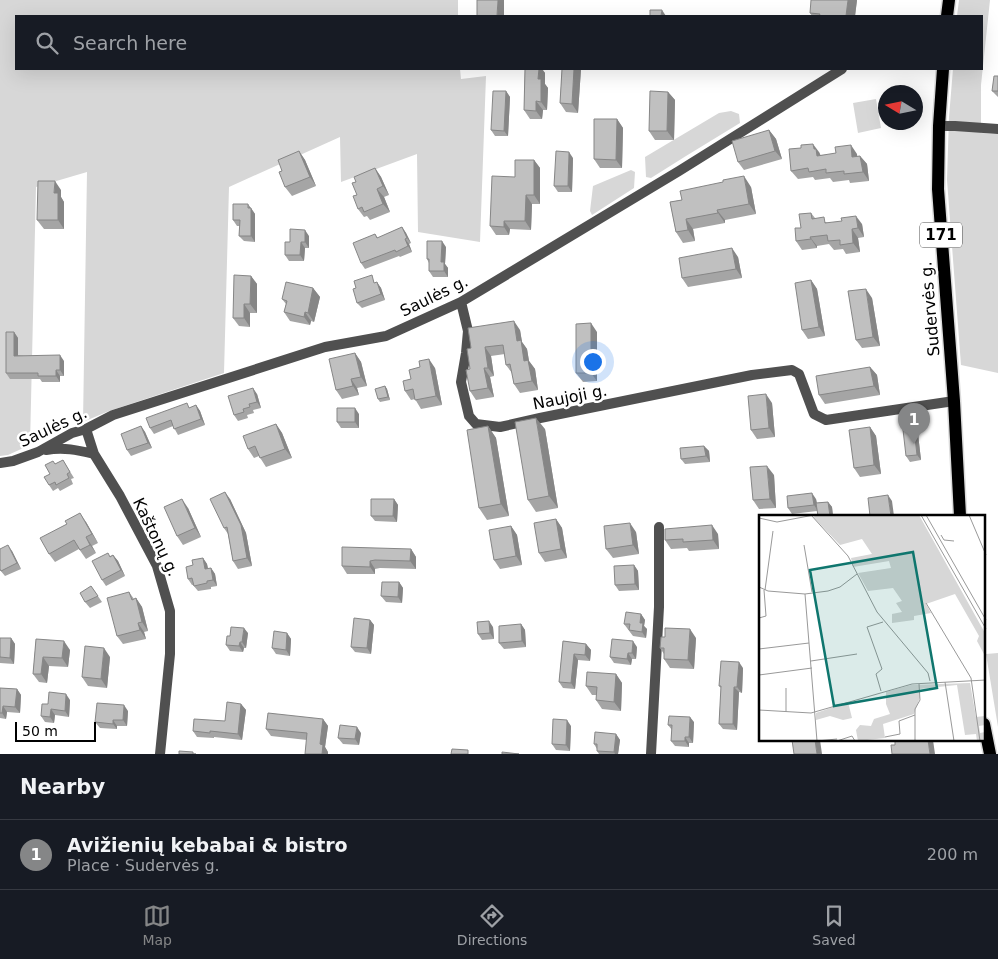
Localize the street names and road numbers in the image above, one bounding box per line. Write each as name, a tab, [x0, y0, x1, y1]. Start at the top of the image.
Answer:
road number: 171	[920, 222, 962, 248]
street label: Sudervės g.	[916, 261, 944, 357]
street label: Saulės g.	[397, 271, 471, 321]
street label: Naujoji g.	[531, 380, 609, 414]
street label: Saulės g.	[16, 403, 90, 451]
street label: Kaštonų g.	[129, 495, 183, 579]

